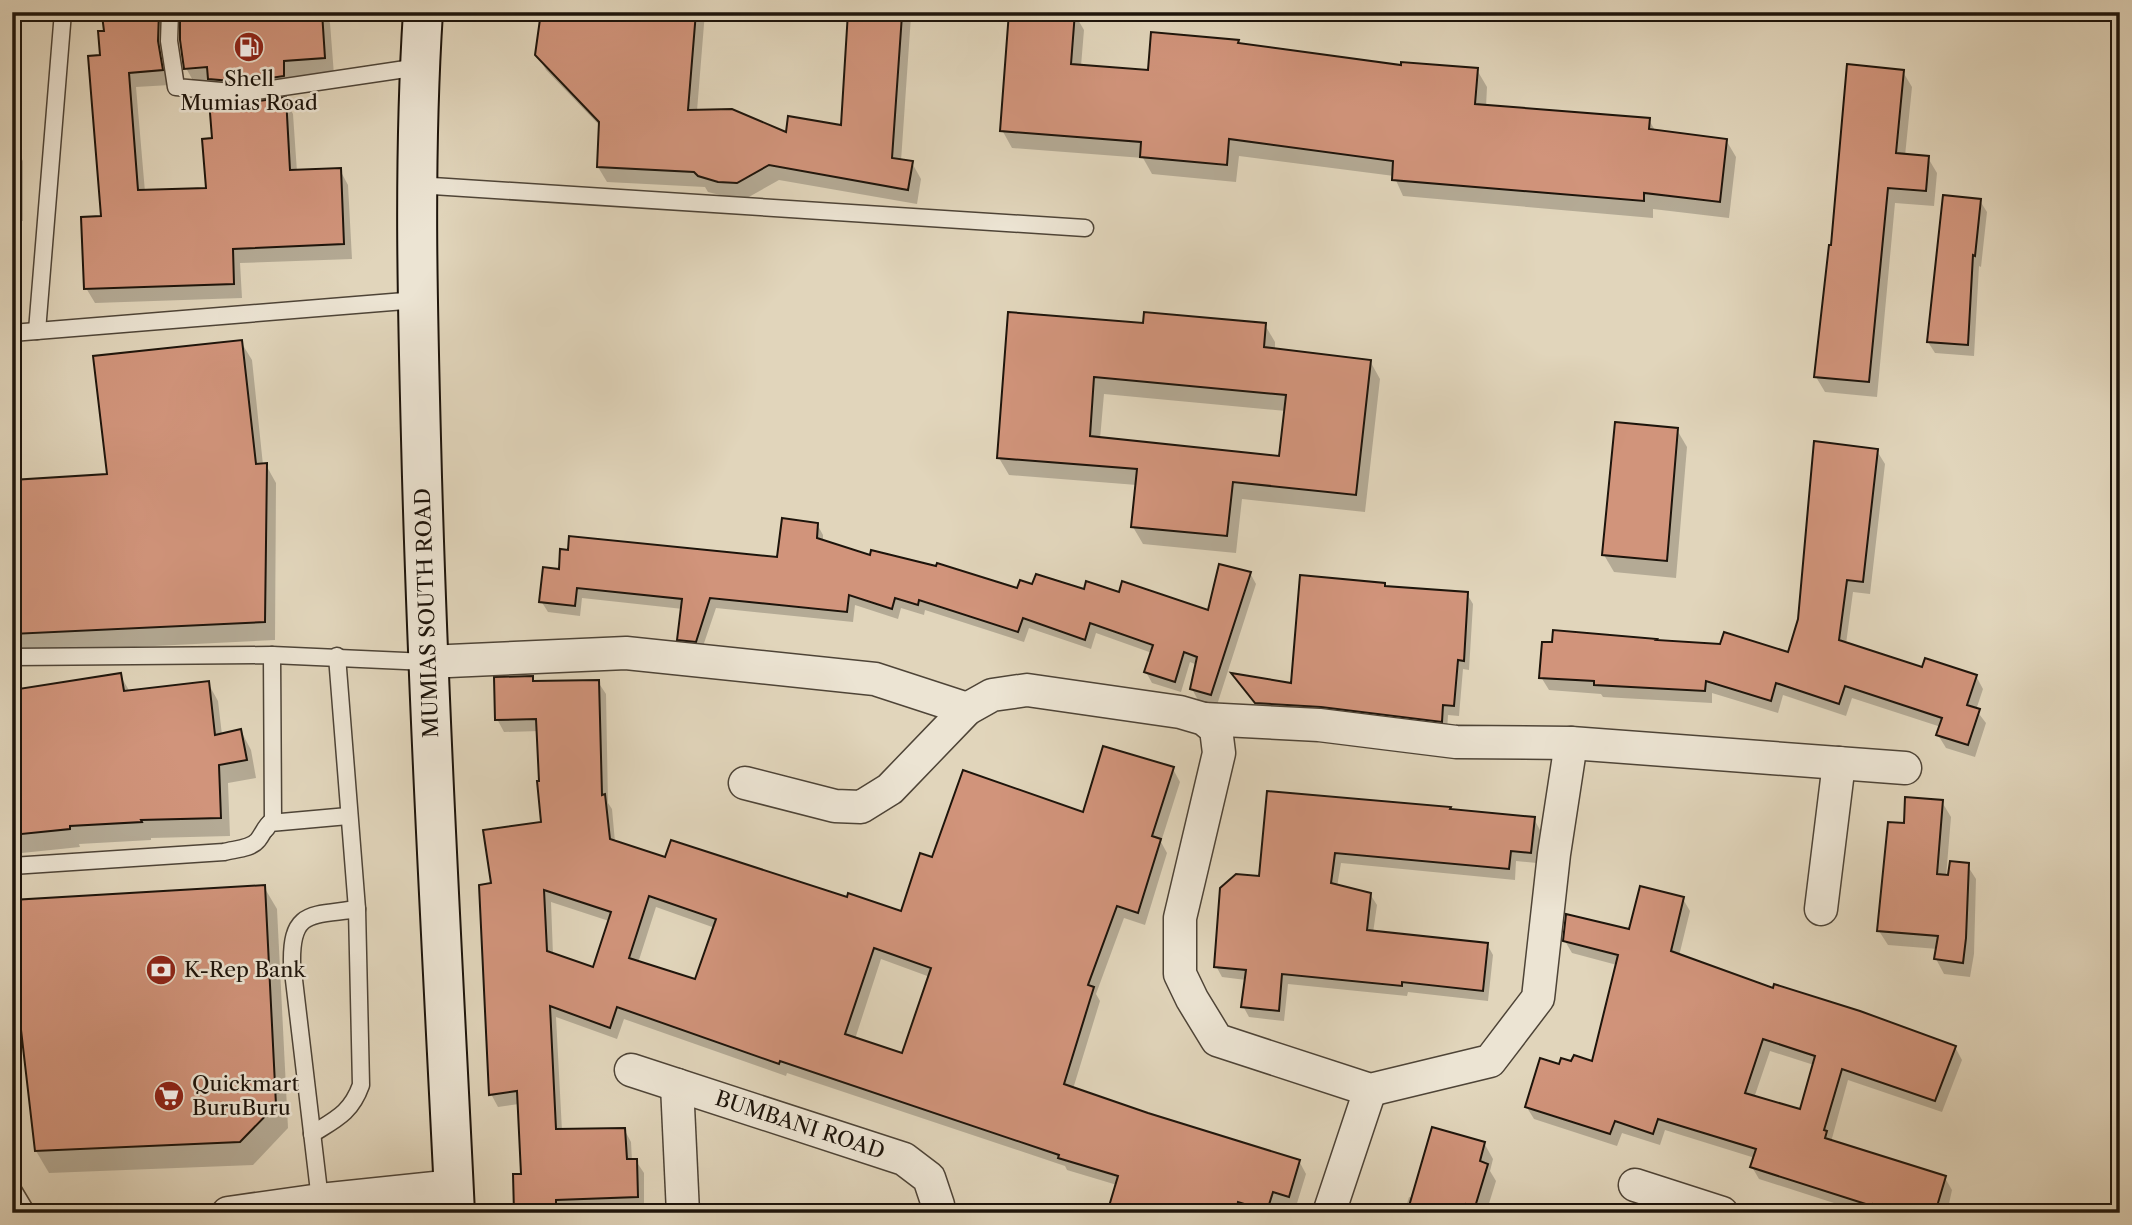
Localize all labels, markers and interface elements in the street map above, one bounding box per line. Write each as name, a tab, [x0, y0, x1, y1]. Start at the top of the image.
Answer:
fuel station icon: Shell Mumias Road	[232, 30, 266, 64]
place label: Shell Mumias Road	[180, 66, 318, 115]
street label: MUMIAS SOUTH ROAD	[410, 488, 443, 738]
bank icon: K-Rep Bank	[144, 953, 178, 987]
place label: K-Rep Bank	[184, 957, 306, 982]
place label: Quickmart BuruBuru	[192, 1071, 299, 1120]
supermarket icon: Quickmart BuruBuru	[152, 1079, 186, 1113]
street label: BUMBANI ROAD	[712, 1085, 888, 1164]

